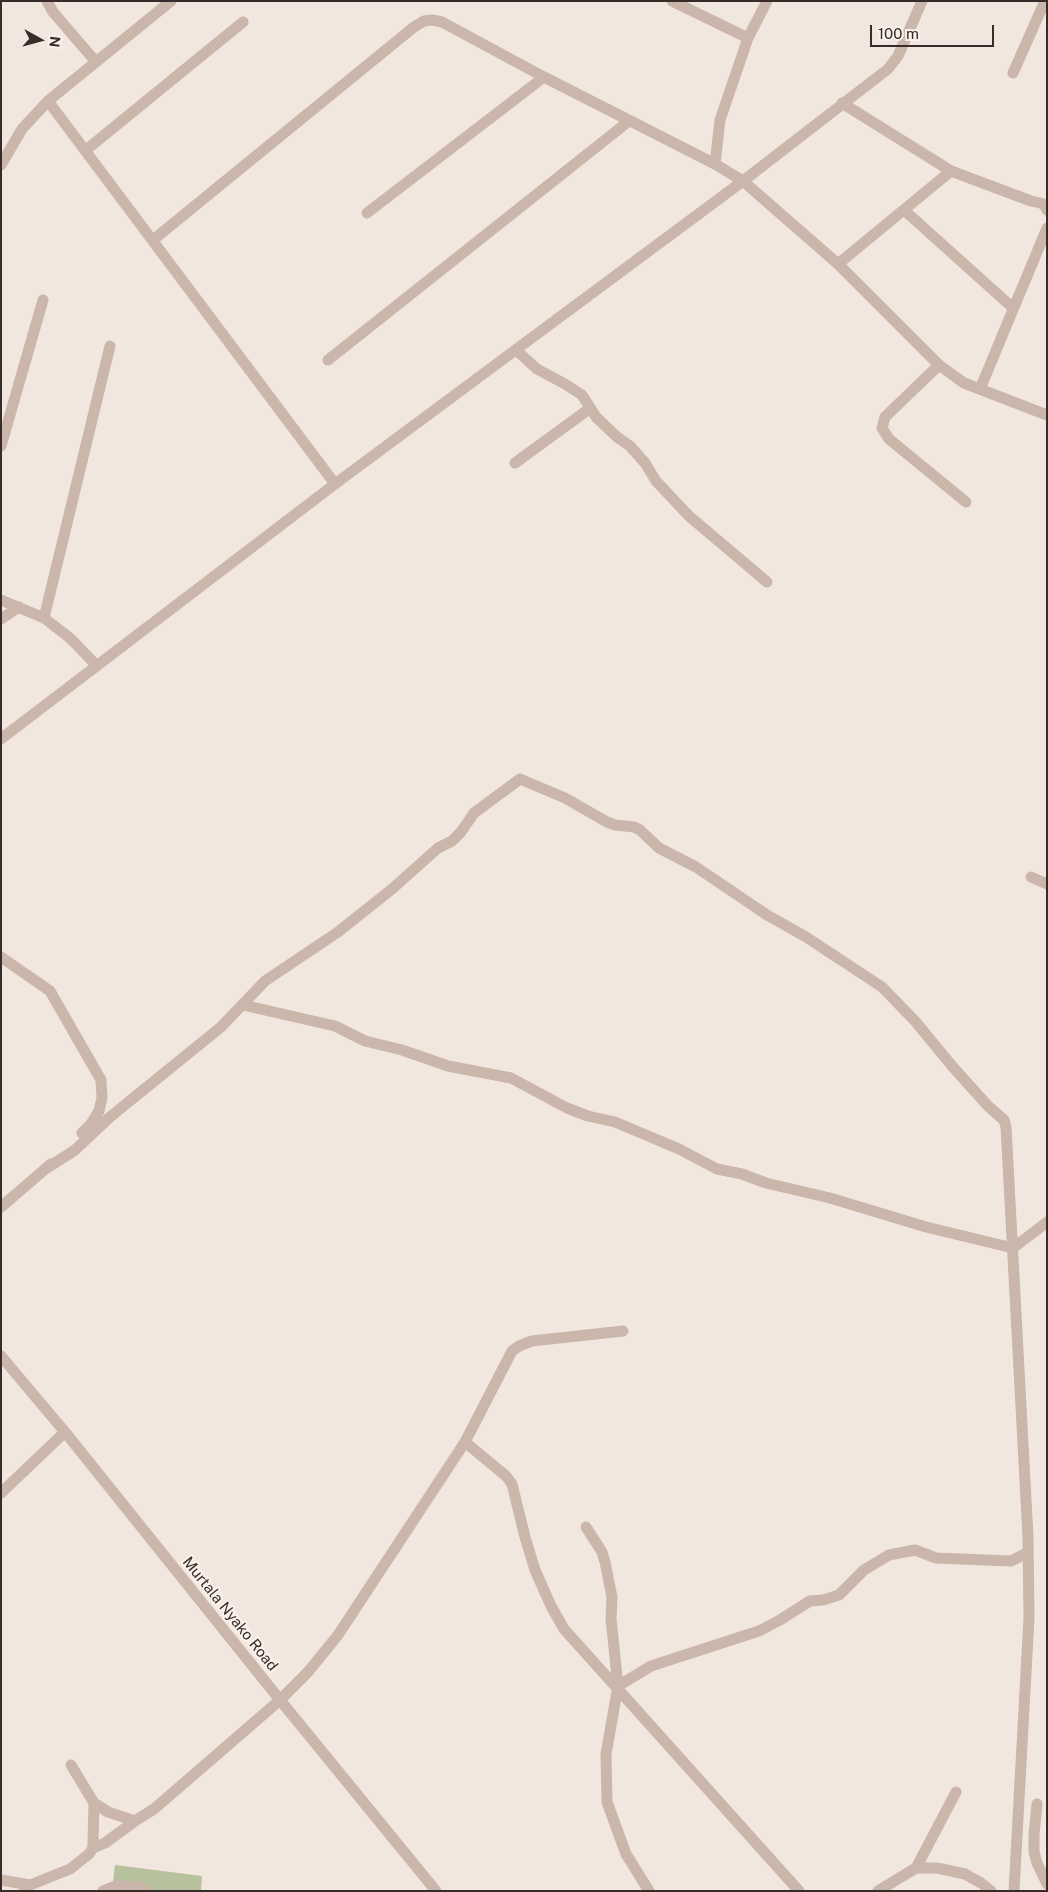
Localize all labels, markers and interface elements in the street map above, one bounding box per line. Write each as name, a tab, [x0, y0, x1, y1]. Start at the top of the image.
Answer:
north arrow	[15, 15, 65, 65]
scale bar	[873, 15, 997, 47]
text: 100 m	[878, 25, 919, 42]
text: N	[46, 35, 63, 48]
street label: Murtala Nyako Road	[179, 1553, 281, 1675]

